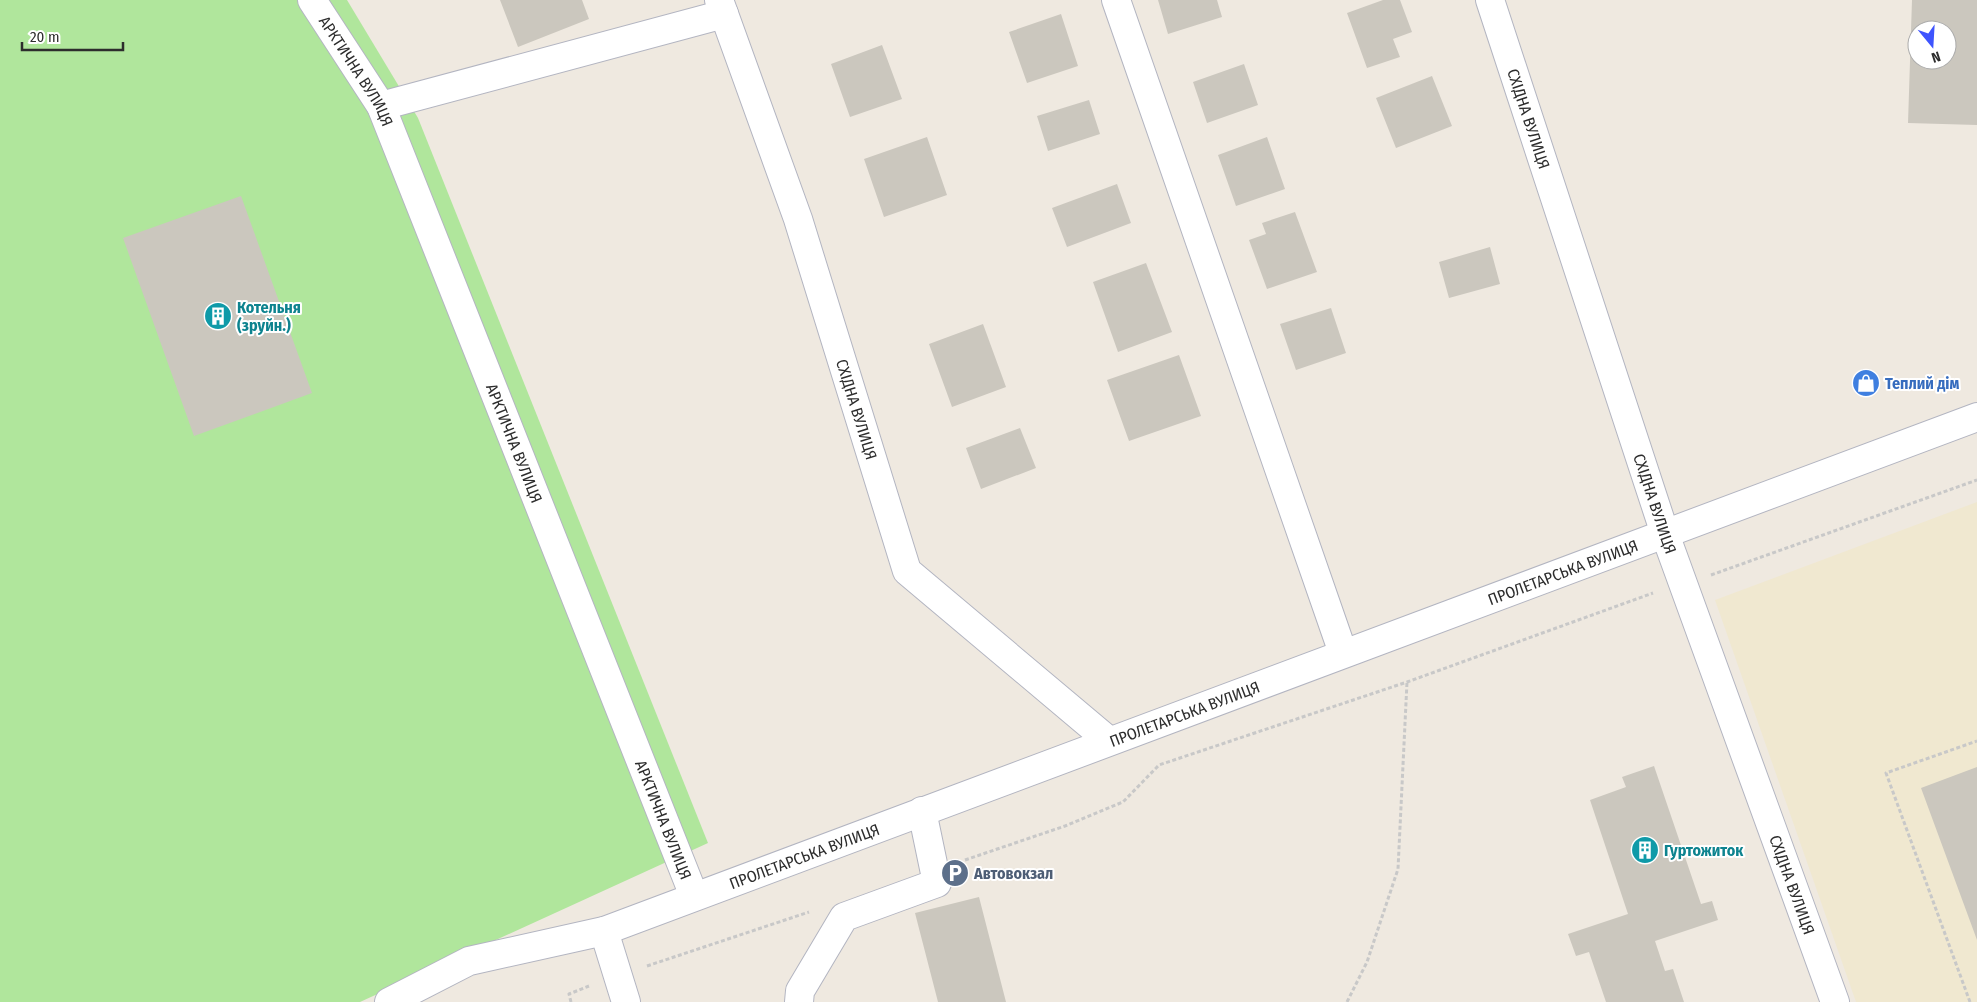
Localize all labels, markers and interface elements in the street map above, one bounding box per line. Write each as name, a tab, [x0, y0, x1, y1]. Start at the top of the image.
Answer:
street label: АРКТИЧНА ВУЛИЦЯ	[315, 12, 397, 129]
scale bar	[22, 20, 124, 52]
north arrow	[1907, 20, 1957, 70]
text: 20 m	[30, 28, 60, 46]
text: N	[1929, 48, 1942, 66]
street label: СХІДНА ВУЛИЦЯ	[1503, 66, 1554, 171]
place label: Котельня (зруйн.)	[237, 298, 301, 335]
building icon: Котельня (зруйн.)	[203, 301, 233, 331]
street label: СХІДНА ВУЛИЦЯ	[832, 357, 881, 462]
shop icon: Теплий дім	[1851, 368, 1881, 398]
place label: Теплий дім	[1885, 374, 1959, 393]
street label: АРКТИЧНА ВУЛИЦЯ	[482, 381, 546, 506]
street label: СХІДНА ВУЛИЦЯ	[1629, 451, 1680, 556]
street label: ПРОЛЕТАРСЬКА ВУЛИЦЯ	[1485, 536, 1641, 609]
street label: ПРОЛЕТАРСЬКА ВУЛИЦЯ	[1107, 677, 1262, 751]
street label: АРКТИЧНА ВУЛИЦЯ	[631, 757, 695, 882]
street label: ПРОЛЕТАРСЬКА ВУЛИЦЯ	[727, 820, 882, 893]
street label: СХІДНА ВУЛИЦЯ	[1765, 833, 1819, 937]
building icon: Гуртожиток	[1630, 835, 1660, 865]
place label: Гуртожиток	[1664, 841, 1744, 860]
parking icon: Автовокзал	[940, 858, 970, 888]
place label: Автовокзал	[973, 864, 1053, 883]

